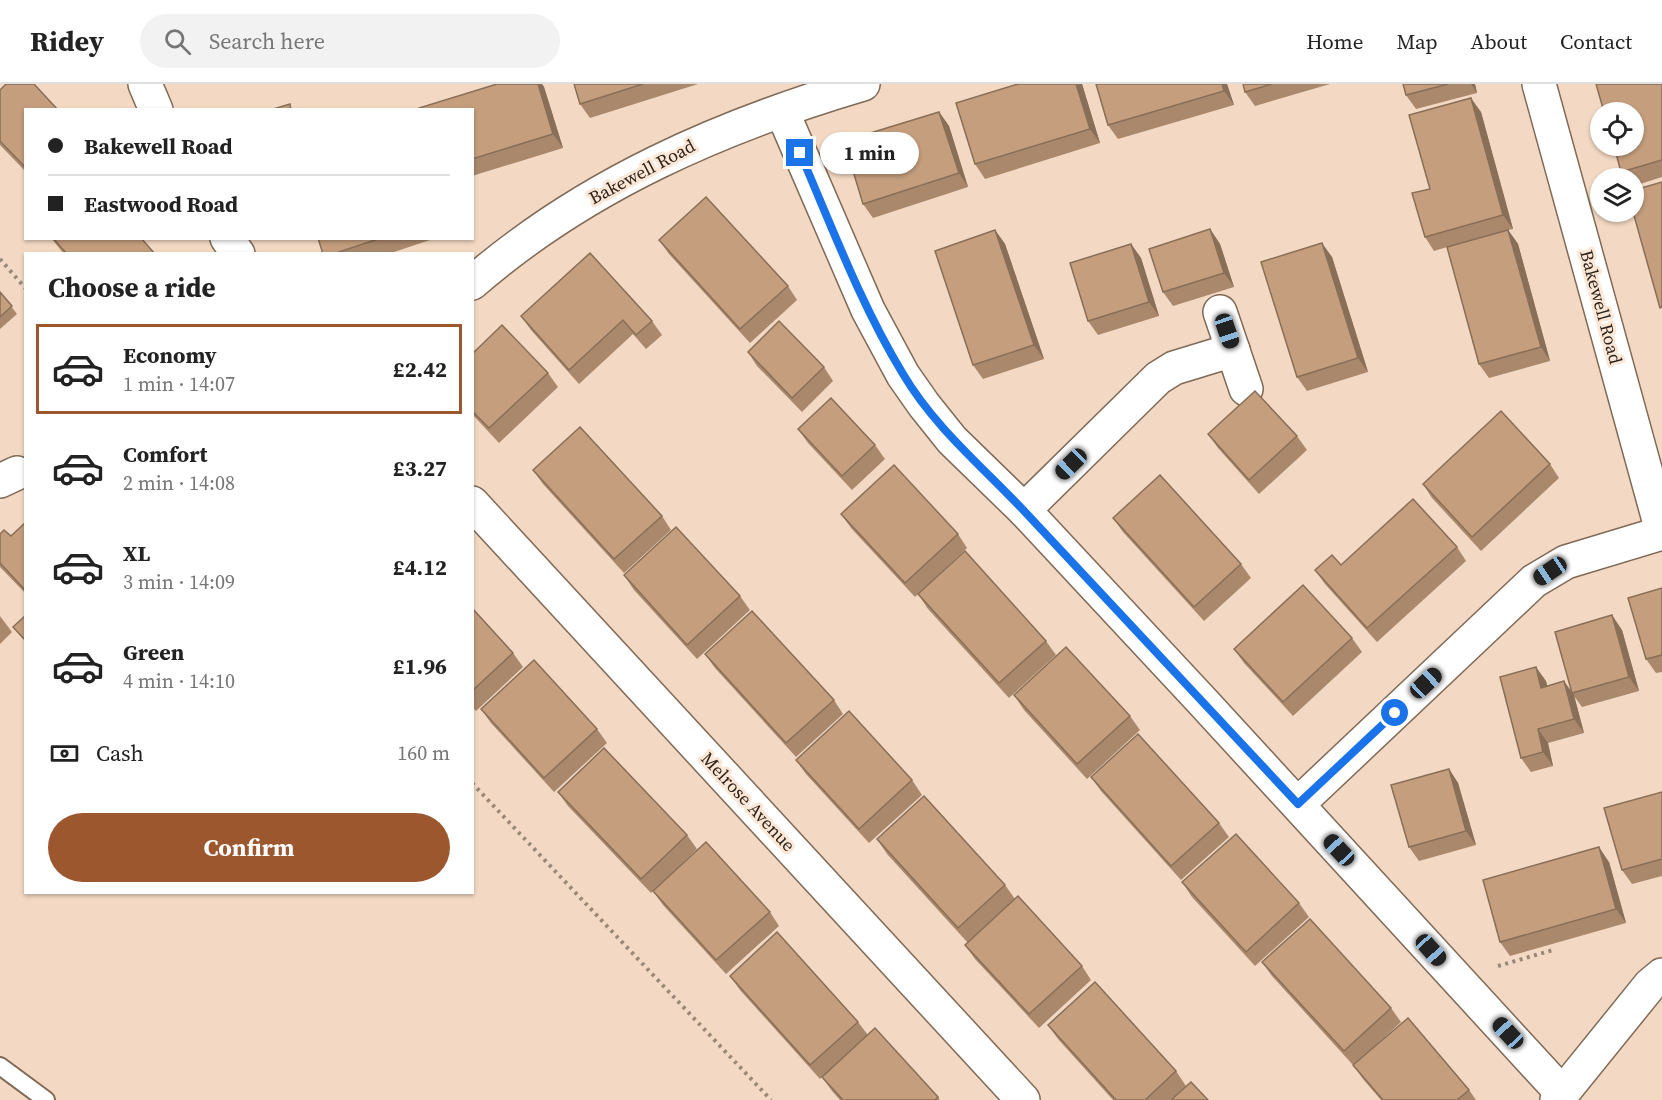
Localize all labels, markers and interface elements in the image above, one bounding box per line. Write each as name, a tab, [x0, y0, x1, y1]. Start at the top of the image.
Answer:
search box	[140, 14, 560, 68]
text: Ridey	[30, 22, 104, 60]
icon: search	[161, 25, 194, 58]
text: Search here	[209, 26, 325, 56]
text: Home	[1306, 27, 1364, 56]
text: Map	[1397, 27, 1438, 56]
text: About	[1471, 27, 1527, 56]
text: Contact	[1560, 27, 1632, 56]
map controls	[1590, 102, 1644, 222]
button: locate	[1590, 102, 1644, 156]
text: Bakewell Road	[84, 131, 233, 161]
callout: 1 min	[821, 132, 920, 174]
street label: Bakewell Road	[584, 133, 699, 210]
route end	[786, 139, 813, 166]
text: 1 min	[844, 139, 895, 167]
button: layers	[1590, 168, 1644, 222]
text: Eastwood Road	[84, 189, 238, 219]
street label: Bakewell Road	[1574, 247, 1629, 367]
text: Choose a ride	[48, 269, 216, 306]
car	[1213, 311, 1241, 351]
text: Economy	[123, 340, 217, 370]
icon: car	[51, 342, 105, 396]
text: £2.42	[393, 354, 447, 384]
text: 1 min · 14:07	[123, 370, 235, 398]
text: Comfort	[123, 439, 207, 469]
icon: car	[51, 441, 105, 495]
car	[1052, 445, 1090, 483]
text: £3.27	[393, 453, 447, 483]
text: 2 min · 14:08	[123, 469, 235, 497]
text: XL	[123, 538, 150, 568]
icon: car	[51, 540, 105, 594]
text: £4.12	[393, 552, 447, 582]
car	[1530, 553, 1570, 589]
text: 3 min · 14:09	[123, 568, 235, 596]
text: Green	[123, 637, 184, 667]
icon: car	[51, 639, 105, 693]
text: £1.96	[393, 651, 447, 681]
car	[1407, 664, 1445, 702]
text: 4 min · 14:10	[123, 667, 235, 695]
route start	[1381, 699, 1408, 726]
icon: cash	[48, 737, 81, 770]
text: Cash	[96, 738, 144, 768]
text: 160 m	[397, 739, 450, 767]
street label: Melrose Avenue	[696, 746, 801, 857]
button: Confirm	[48, 813, 450, 882]
car	[1320, 831, 1358, 869]
car	[1412, 931, 1450, 969]
car	[1489, 1014, 1527, 1052]

